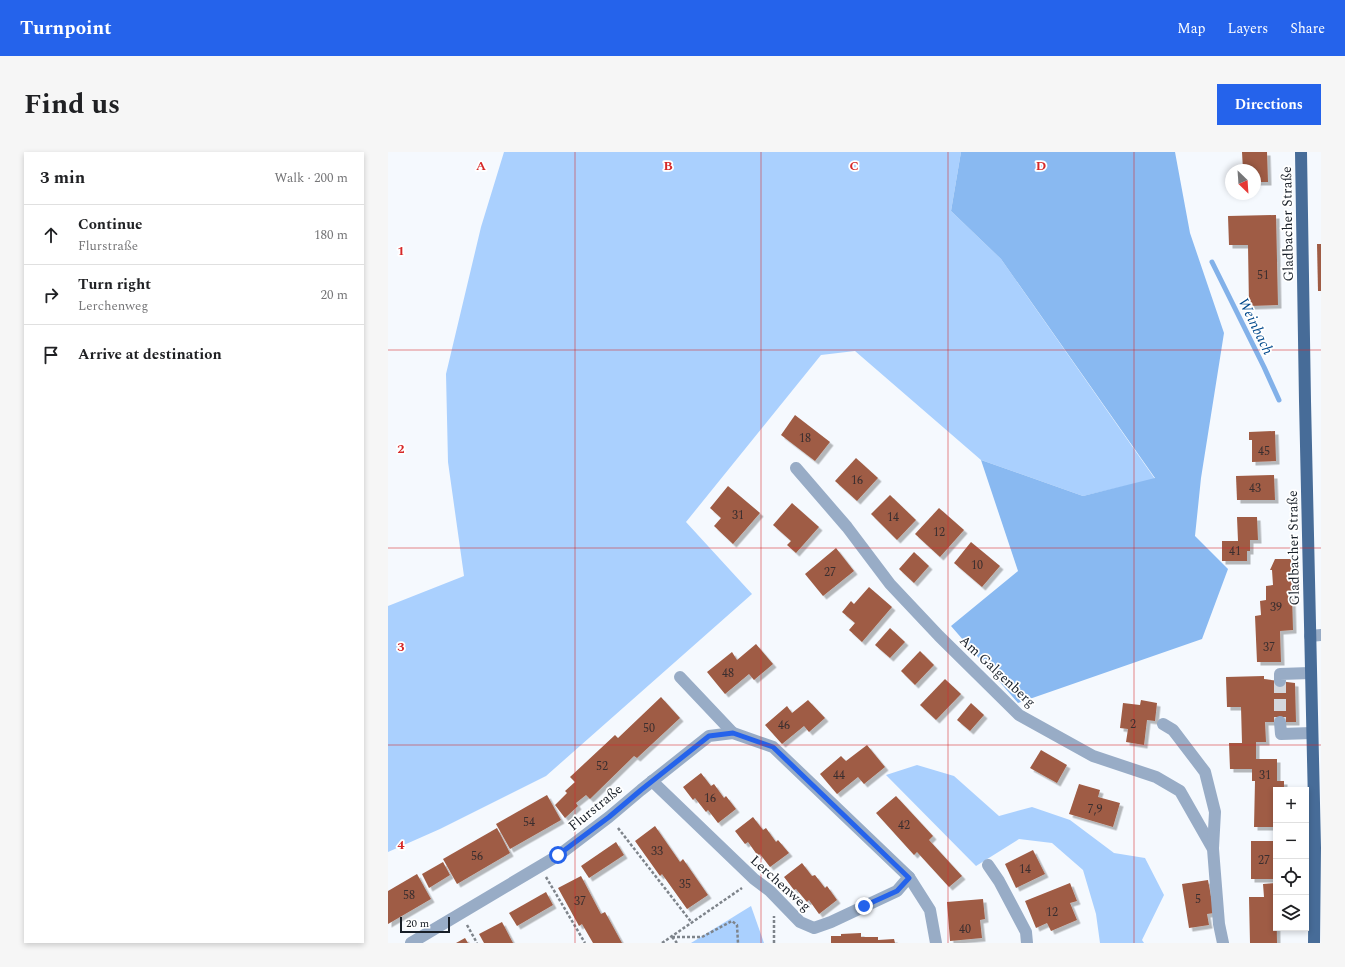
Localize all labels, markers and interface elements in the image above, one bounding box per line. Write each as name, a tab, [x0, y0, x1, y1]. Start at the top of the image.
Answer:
text: Turnpoint	[20, 14, 112, 43]
text: Map	[1177, 18, 1206, 39]
text: Layers	[1228, 18, 1268, 39]
text: Share	[1290, 18, 1325, 39]
text: Find us	[24, 83, 120, 126]
button: Directions	[1217, 84, 1321, 125]
text: A	[476, 156, 486, 176]
text: B	[663, 156, 673, 176]
text: C	[849, 156, 859, 176]
text: D	[1036, 156, 1046, 176]
north arrow	[1225, 164, 1261, 200]
text: 3 min	[40, 165, 85, 191]
street label: Gladbacher Straße	[1276, 166, 1299, 282]
text: Walk · 200 m	[274, 168, 348, 188]
text: Continue	[78, 213, 143, 236]
icon: ahead	[40, 224, 62, 246]
text: 180 m	[314, 225, 348, 245]
text: Flurstraße	[78, 236, 138, 256]
text: 1	[397, 241, 405, 261]
house number: 51	[1257, 266, 1269, 285]
text: Turn right	[78, 273, 151, 296]
icon: right	[40, 284, 62, 306]
text: 20 m	[321, 285, 348, 305]
water label: Weinbach	[1232, 294, 1279, 359]
text: Lerchenweg	[78, 296, 148, 316]
text: Arrive at destination	[78, 343, 222, 366]
icon: arrive	[40, 344, 62, 366]
house number: 18	[799, 429, 811, 448]
text: 2	[397, 439, 405, 459]
house number: 45	[1258, 442, 1270, 461]
house number: 16	[851, 471, 863, 490]
house number: 43	[1249, 479, 1261, 498]
street label: Gladbacher Straße	[1282, 490, 1305, 606]
house number: 31	[732, 506, 744, 525]
house number: 14	[887, 508, 899, 527]
house number: 12	[933, 523, 945, 542]
house number: 41	[1229, 542, 1241, 561]
house number: 10	[971, 556, 983, 575]
house number: 27	[824, 563, 836, 582]
house number: 39	[1270, 598, 1282, 617]
street label: Am Galgenberg	[955, 630, 1041, 712]
text: 3	[397, 637, 405, 657]
house number: 37	[1263, 638, 1275, 657]
house number: 48	[722, 664, 734, 683]
house number: 2	[1130, 715, 1136, 734]
house number: 46	[778, 716, 790, 735]
house number: 50	[643, 719, 655, 738]
house number: 52	[596, 757, 608, 776]
house number: 44	[833, 766, 845, 785]
house number: 31	[1259, 766, 1271, 785]
street label: Flurstraße	[564, 779, 627, 836]
map controls	[1273, 787, 1309, 931]
button: +	[1273, 787, 1309, 823]
house number: 16	[704, 789, 716, 808]
house number: 7,9	[1087, 800, 1103, 819]
house number: 54	[523, 813, 535, 832]
house number: 42	[898, 816, 910, 835]
button: −	[1273, 823, 1309, 859]
text: 4	[397, 835, 405, 855]
house number: 33	[651, 842, 663, 861]
route start	[549, 846, 567, 864]
house number: 56	[471, 847, 483, 866]
street label: Lerchenweg	[745, 850, 816, 917]
house number: 27	[1258, 851, 1270, 870]
button: locate	[1273, 859, 1309, 895]
house number: 14	[1019, 860, 1031, 879]
house number: 35	[679, 875, 691, 894]
house number: 58	[403, 886, 415, 905]
house number: 5	[1195, 890, 1201, 909]
house number: 37	[574, 892, 586, 911]
button: layers	[1273, 895, 1309, 931]
route end	[855, 897, 873, 915]
house number: 12	[1046, 903, 1058, 922]
scale bar	[400, 915, 450, 934]
text: 20 m	[406, 915, 429, 932]
house number: 40	[959, 920, 971, 939]

